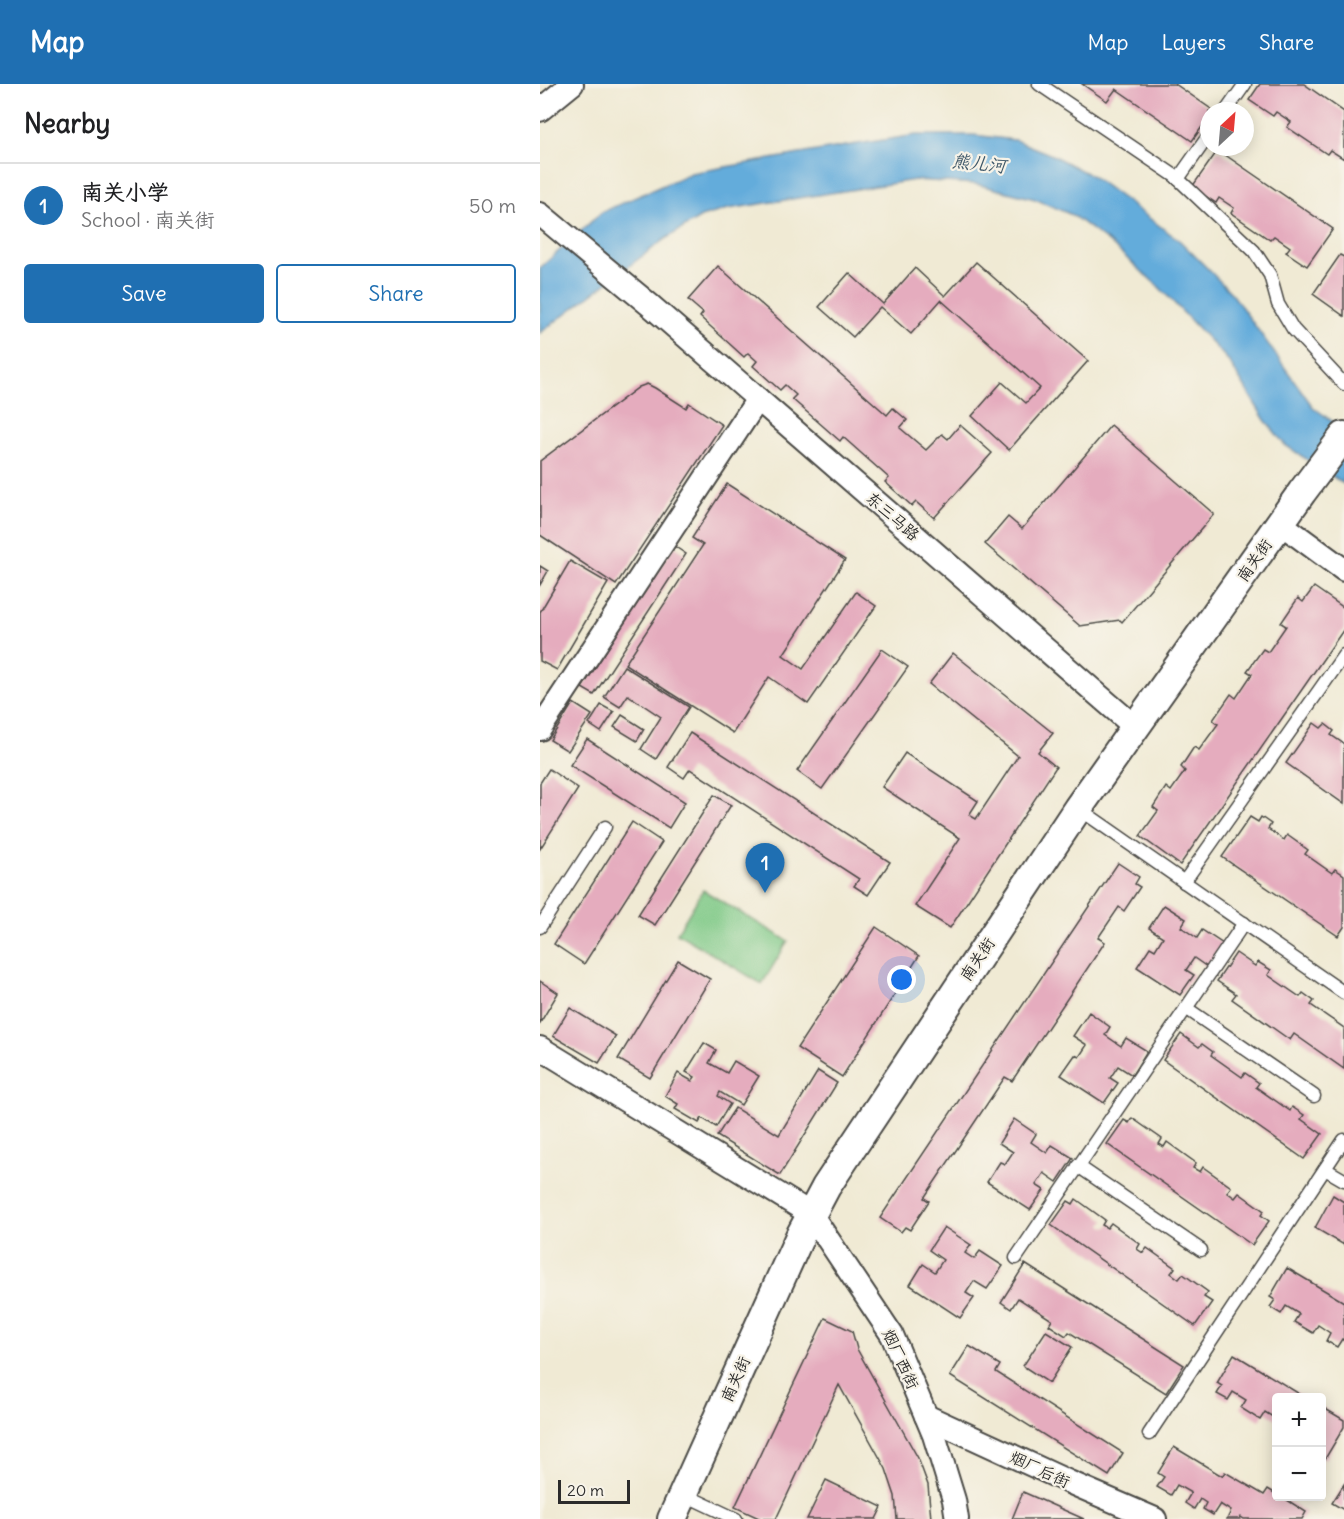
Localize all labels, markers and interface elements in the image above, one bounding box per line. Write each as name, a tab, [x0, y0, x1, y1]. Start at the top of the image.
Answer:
text: Map	[30, 24, 84, 60]
text: Map	[1088, 29, 1128, 56]
text: Layers	[1161, 29, 1226, 56]
text: Share	[1259, 29, 1314, 56]
north arrow	[1200, 102, 1254, 156]
text: Nearby	[24, 107, 110, 140]
water label: 熊儿河	[951, 149, 1010, 178]
text: 南关小学	[81, 178, 169, 206]
text: 1	[40, 193, 47, 218]
text: 50 m	[469, 193, 516, 218]
text: School · 南关街	[81, 207, 215, 232]
button: Save	[24, 264, 264, 323]
button: Share	[276, 264, 516, 323]
street label: 东三马路	[862, 487, 924, 545]
street label: 南关街	[1232, 535, 1276, 585]
pin: 1	[746, 844, 784, 893]
street label: 南关街	[955, 934, 999, 984]
your location	[887, 965, 916, 994]
street label: 烟厂西街	[878, 1326, 924, 1392]
street label: 南关街	[716, 1353, 754, 1405]
map controls	[1272, 1393, 1326, 1501]
button: +	[1272, 1393, 1326, 1447]
street label: 烟厂后街	[1007, 1446, 1073, 1492]
button: −	[1272, 1447, 1326, 1501]
scale bar	[558, 1477, 630, 1504]
text: 20 m	[567, 1480, 604, 1500]

